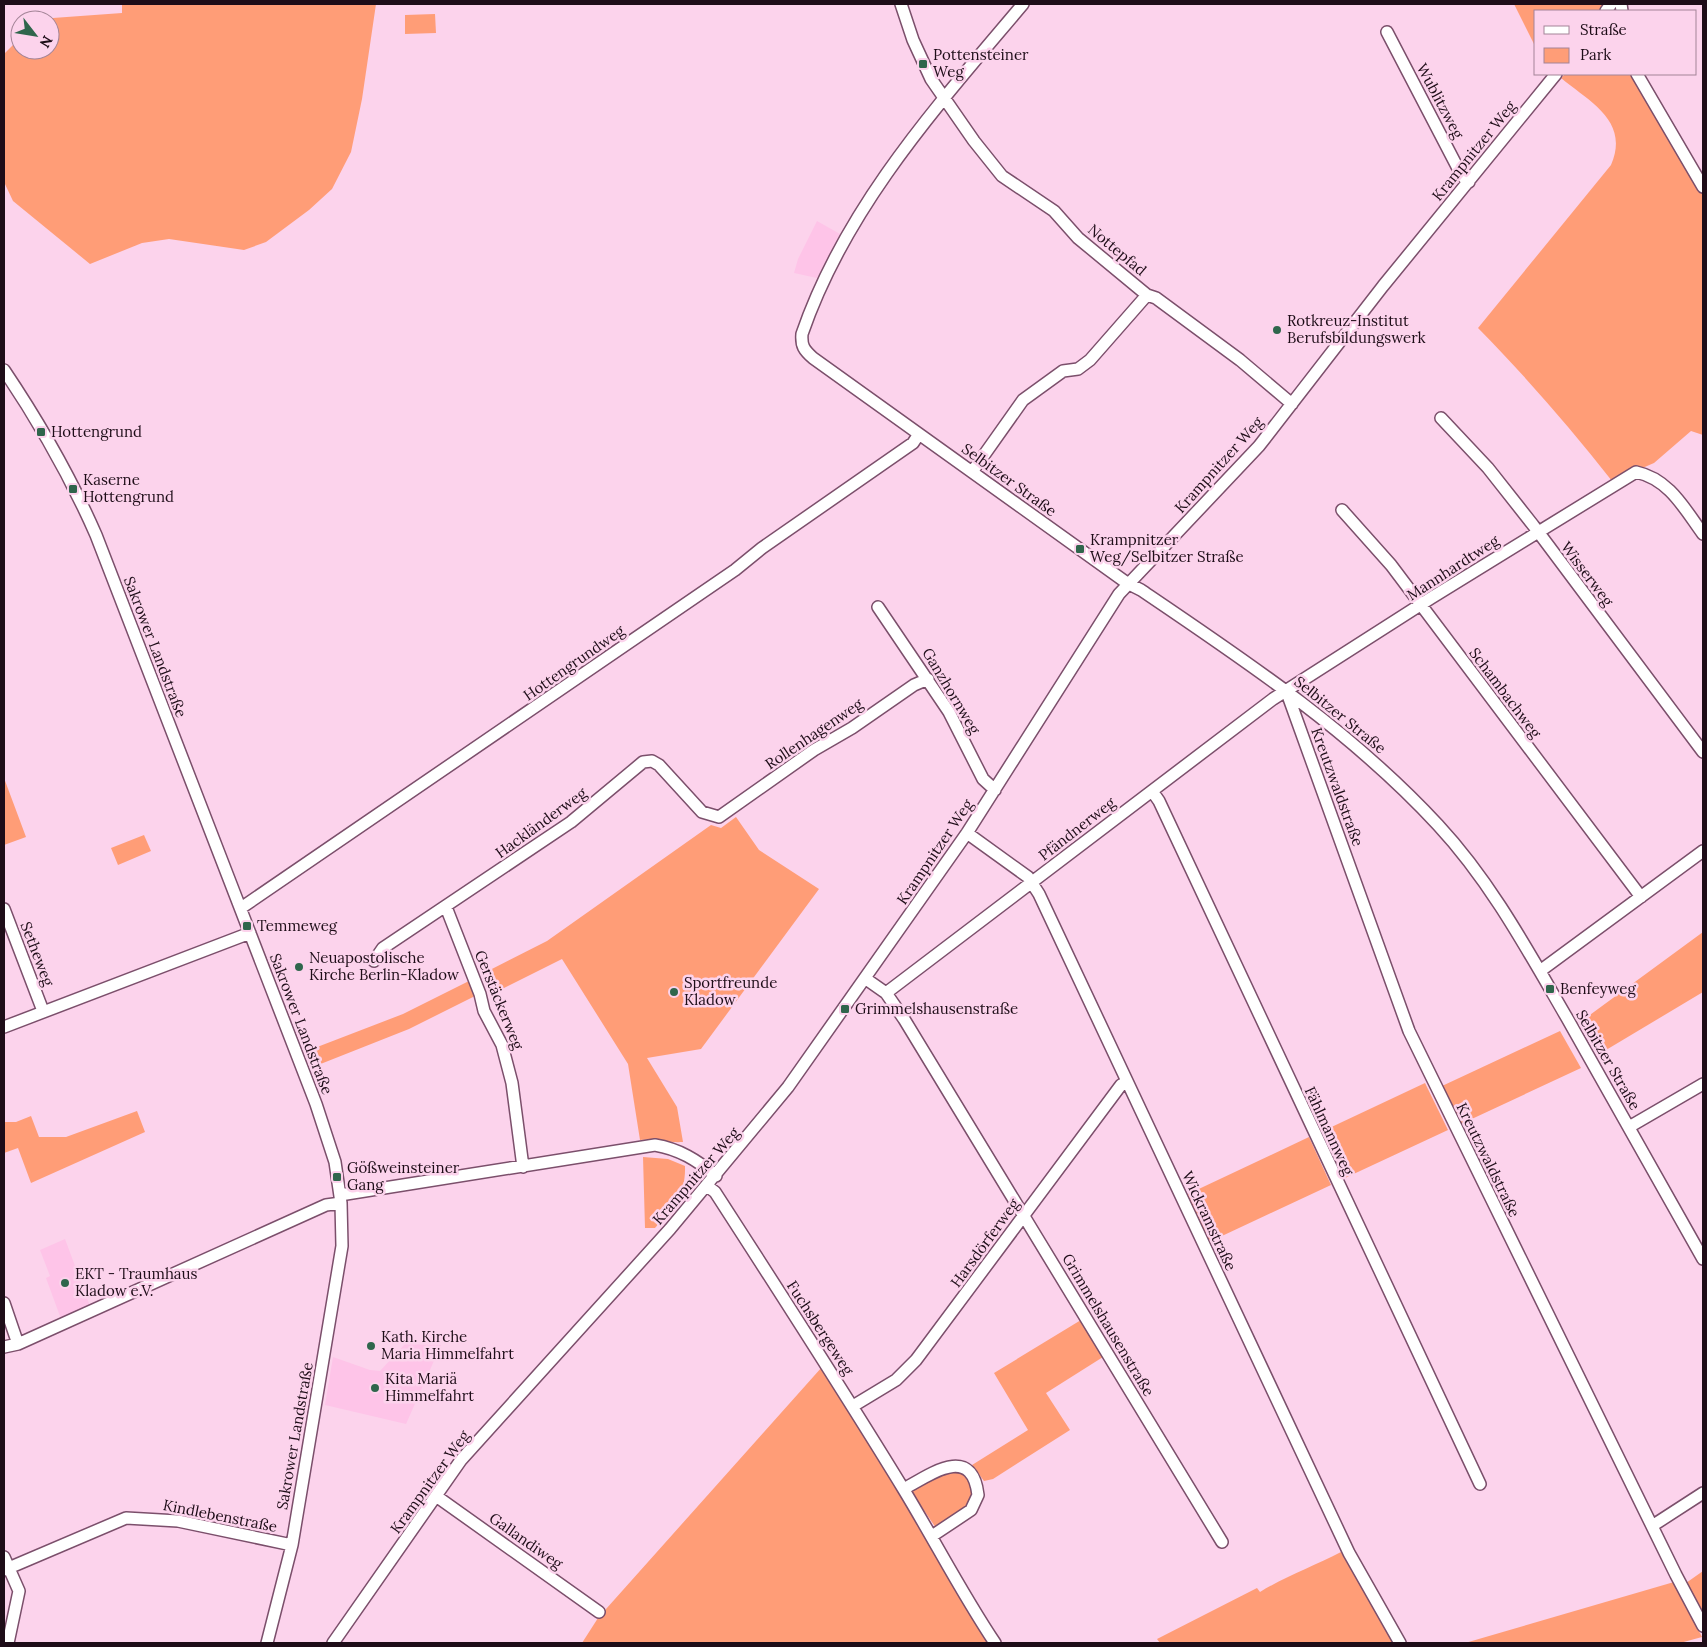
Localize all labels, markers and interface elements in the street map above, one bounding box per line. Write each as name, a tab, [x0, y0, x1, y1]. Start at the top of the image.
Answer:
north arrow	[10, 10, 60, 60]
legend	[1534, 10, 1697, 75]
text: Straße	[1580, 20, 1627, 39]
text: N	[36, 32, 57, 51]
place label: Pottensteiner Weg	[933, 45, 1029, 81]
text: Park	[1580, 45, 1611, 64]
marker: Pottensteiner Weg	[917, 58, 929, 70]
street label: Wublitzweg	[1413, 60, 1468, 142]
street label: Krampnitzer Weg	[1428, 96, 1520, 204]
street label: Nottepfad	[1084, 220, 1150, 280]
place label: Rotkreuz-Institut Berufsbildungswerk	[1287, 311, 1426, 347]
marker: Rotkreuz-Institut Berufsbildungswerk	[1271, 324, 1283, 336]
street label: Krampnitzer Weg	[1170, 412, 1267, 517]
place label: Hottengrund	[51, 422, 142, 441]
marker: Hottengrund	[35, 426, 47, 438]
street label: Selbitzer Straße	[958, 439, 1060, 520]
place label: Kaserne Hottengrund	[83, 470, 174, 506]
marker: Kaserne Hottengrund	[67, 483, 79, 495]
place label: Krampnitzer Weg/Selbitzer Straße	[1090, 530, 1244, 567]
street label: Mannhardtweg	[1403, 530, 1503, 604]
street label: Wisserweg	[1557, 538, 1618, 610]
marker: Krampnitzer Weg/Selbitzer Straße	[1074, 543, 1086, 555]
street label: Sakrower Landstraße	[120, 574, 191, 720]
street label: Hottengrundweg	[519, 620, 629, 705]
street label: Ganzhornweg	[918, 644, 985, 738]
street label: Schambachweg	[1465, 644, 1546, 742]
street label: Selbitzer Straße	[1291, 672, 1390, 757]
street label: Rollenhagenweg	[761, 694, 867, 773]
street label: Kreutzwaldstraße	[1307, 725, 1368, 849]
street label: Hackländerweg	[491, 783, 591, 862]
street label: Pfändnerweg	[1035, 792, 1119, 864]
street label: Krampnitzer Weg	[892, 795, 977, 908]
place label: Temmeweg	[257, 916, 338, 935]
street label: Setheweg	[16, 919, 59, 989]
marker: Temmeweg	[241, 920, 253, 932]
street label: Gerstäckerweg	[471, 947, 528, 1053]
place label: Neuapostolische Kirche Berlin-Kladow	[309, 948, 459, 984]
street label: Sakrower Landstraße	[266, 951, 337, 1097]
marker: Neuapostolische Kirche Berlin-Kladow	[293, 961, 305, 973]
place label: Sportfreunde Kladow	[684, 973, 777, 1009]
place label: Benfeyweg	[1560, 979, 1637, 998]
marker: Benfeyweg	[1544, 983, 1556, 995]
marker: Sportfreunde Kladow	[668, 986, 680, 998]
place label: Grimmelshausenstraße	[855, 999, 1018, 1018]
marker: Grimmelshausenstraße	[839, 1003, 851, 1015]
street label: Selbitzer Straße	[1572, 1006, 1645, 1113]
street label: Fählmannweg	[1301, 1083, 1359, 1179]
street label: Kreutzwaldstraße	[1452, 1099, 1524, 1220]
street label: Krampnitzer Weg	[648, 1122, 744, 1228]
place label: Gößweinsteiner Gang	[347, 1158, 460, 1194]
street label: Wickramstraße	[1178, 1168, 1241, 1274]
marker: Gößweinsteiner Gang	[331, 1171, 343, 1183]
street label: Harsdörferweg	[946, 1194, 1024, 1291]
street label: Grimmelshausenstraße	[1058, 1250, 1159, 1400]
place label: EKT - Traumhaus Kladow e.V.	[75, 1264, 197, 1300]
marker: EKT - Traumhaus Kladow e.V.	[59, 1277, 71, 1289]
street label: Fuchsbergeweg	[783, 1277, 858, 1379]
place label: Kath. Kirche Maria Himmelfahrt	[381, 1327, 514, 1363]
marker: Kath. Kirche Maria Himmelfahrt	[365, 1340, 377, 1352]
street label: Sakrower Landstraße	[272, 1361, 317, 1511]
place label: Kita Mariä Himmelfahrt	[385, 1369, 474, 1405]
marker: Kita Mariä Himmelfahrt	[369, 1382, 381, 1394]
street label: Krampnitzer Weg	[386, 1426, 474, 1537]
street label: Kindlebenstraße	[161, 1495, 279, 1536]
street label: Gallandiweg	[486, 1508, 567, 1573]

